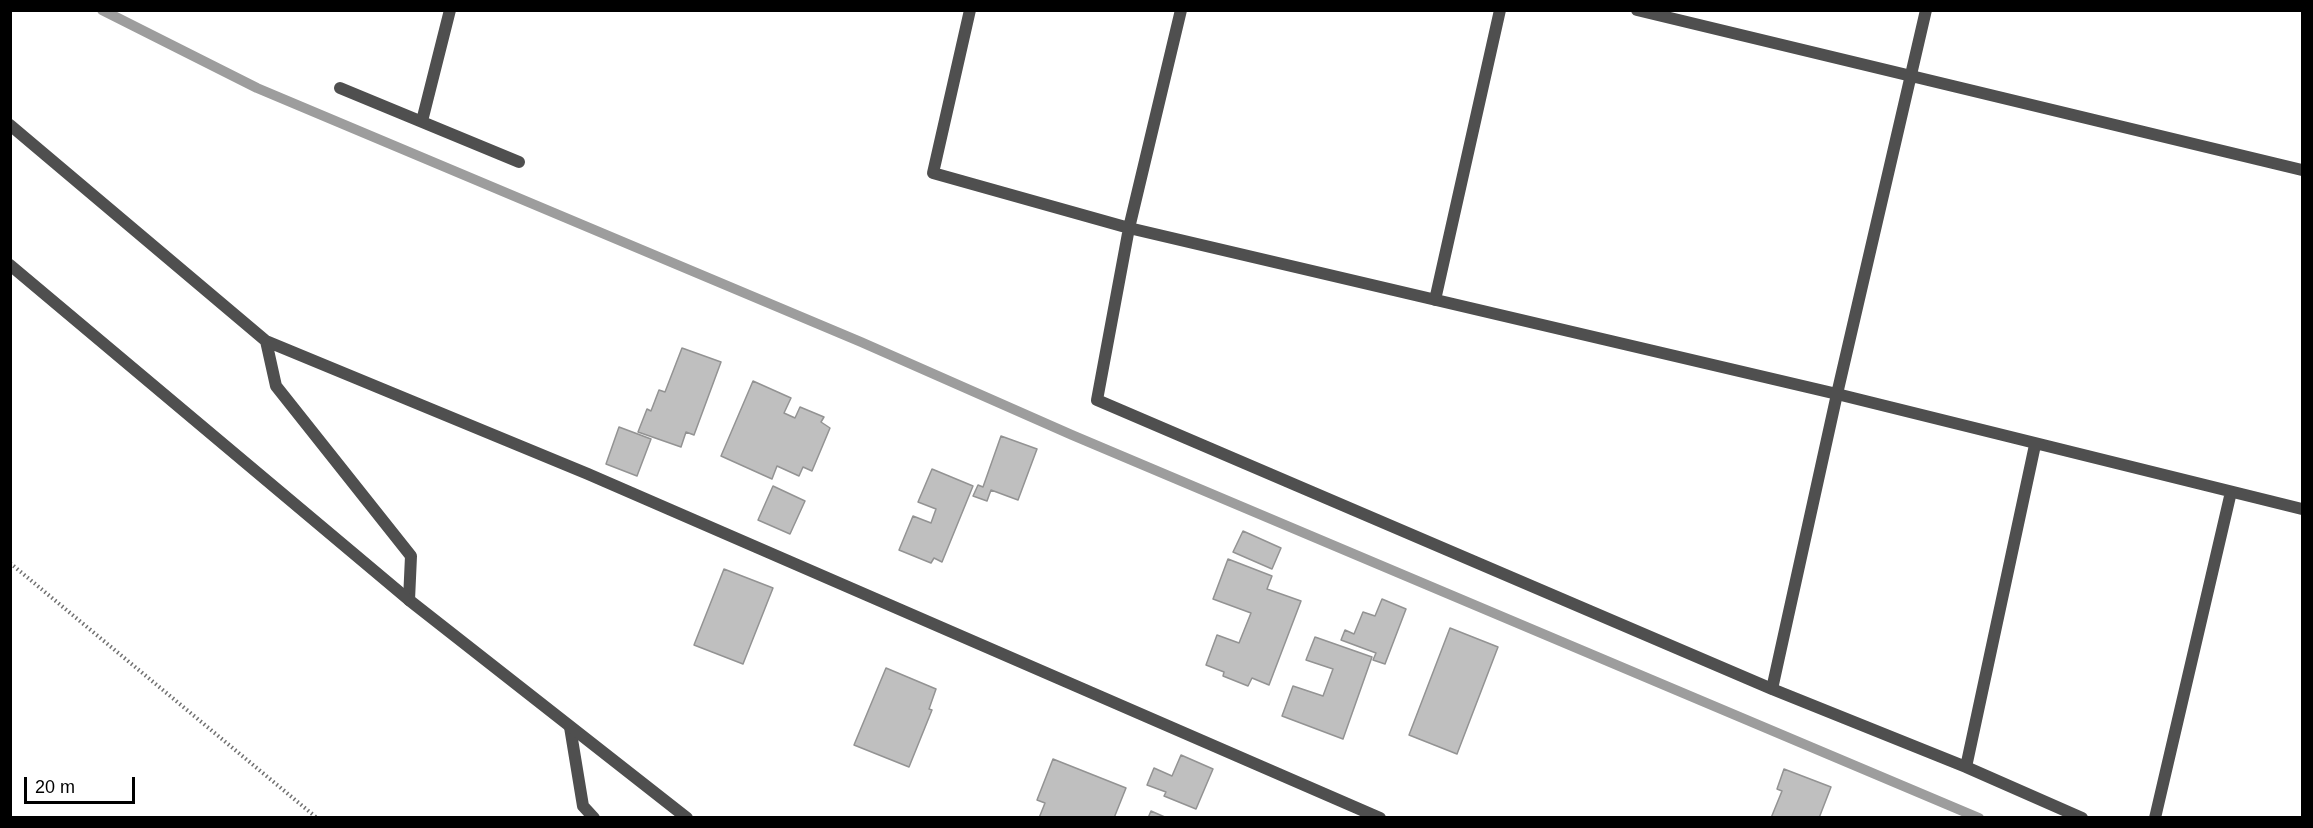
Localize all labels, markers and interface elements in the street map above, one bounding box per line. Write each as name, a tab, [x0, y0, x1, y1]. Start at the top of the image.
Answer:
scale bar	[27, 765, 138, 803]
text: 20 m	[35, 777, 75, 797]

